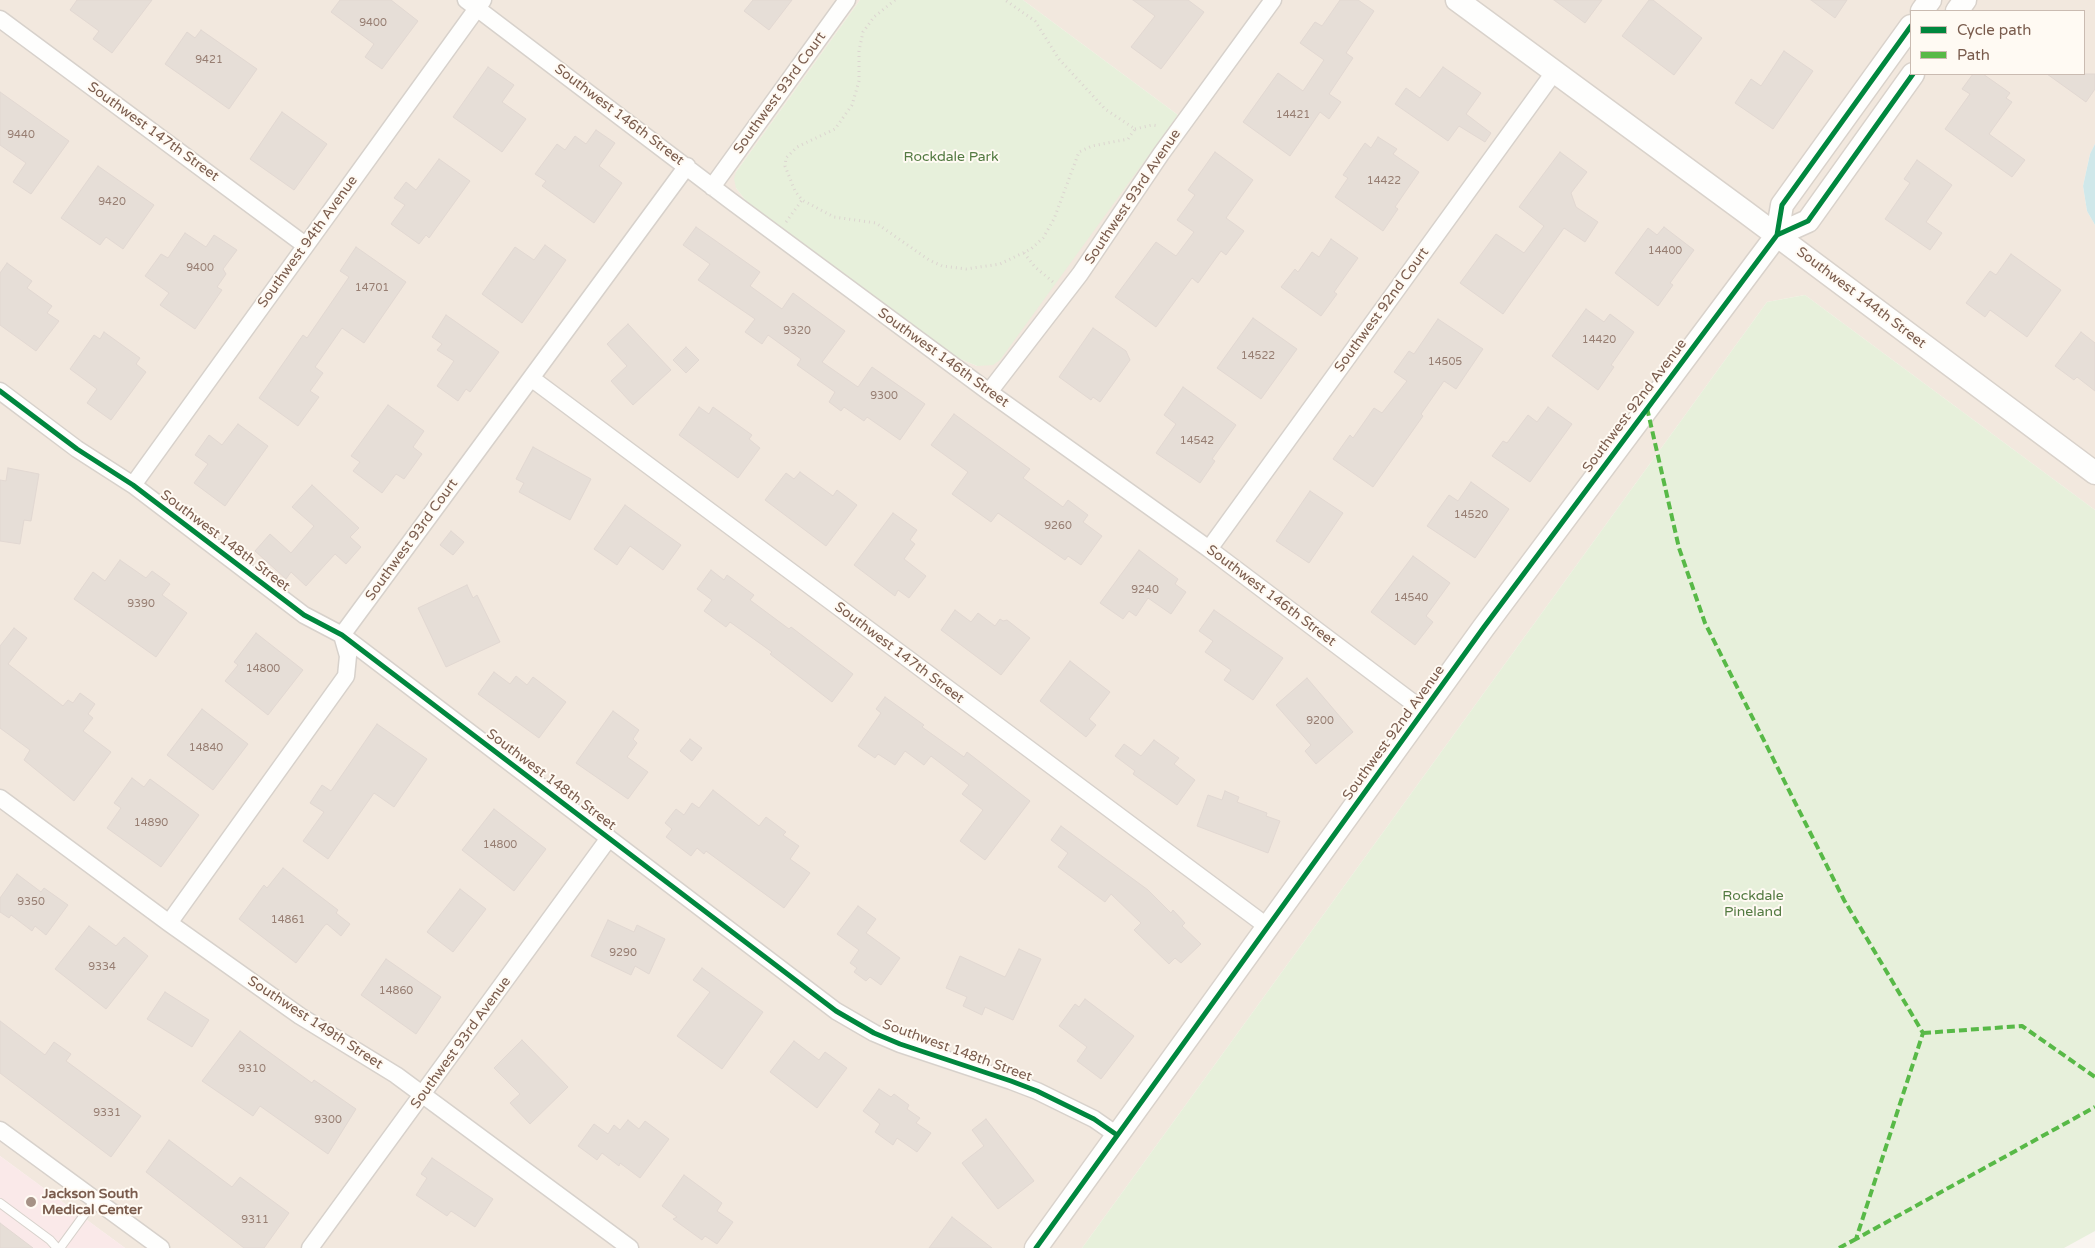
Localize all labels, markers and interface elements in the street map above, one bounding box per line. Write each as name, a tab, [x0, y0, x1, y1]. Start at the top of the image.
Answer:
legend	[1910, 10, 2085, 75]
house number: 9400	[359, 16, 387, 30]
text: Cycle path	[1957, 21, 2031, 39]
street label: Southwest 93rd Court	[730, 29, 830, 157]
text: Path	[1957, 46, 1990, 64]
house number: 9421	[195, 53, 223, 67]
street label: Southwest 146th Street	[551, 61, 687, 169]
street label: Southwest 147th Street	[84, 79, 222, 185]
house number: 14421	[1276, 108, 1310, 122]
street label: Southwest 93rd Avenue	[1081, 126, 1185, 268]
house number: 9440	[7, 128, 35, 142]
park label: Rockdale Park	[903, 149, 999, 165]
street label: Southwest 94th Avenue	[254, 173, 362, 311]
house number: 14422	[1367, 174, 1401, 188]
house number: 9420	[98, 195, 126, 209]
street label: Southwest 92nd Court	[1331, 244, 1433, 376]
house number: 14400	[1648, 244, 1682, 258]
street label: Southwest 144th Street	[1793, 244, 1929, 352]
house number: 9400	[186, 261, 214, 275]
house number: 14701	[355, 281, 389, 295]
street label: Southwest 146th Street	[874, 305, 1012, 411]
house number: 9320	[783, 324, 811, 338]
house number: 14420	[1582, 333, 1616, 347]
street label: Southwest 92nd Avenue	[1579, 336, 1691, 476]
house number: 14522	[1241, 349, 1275, 363]
house number: 14505	[1428, 355, 1462, 369]
house number: 9300	[870, 389, 898, 403]
house number: 14542	[1180, 434, 1214, 448]
street label: Southwest 93rd Court	[362, 476, 462, 604]
street label: Southwest 148th Street	[157, 487, 293, 595]
house number: 14520	[1454, 508, 1488, 522]
house number: 9260	[1044, 519, 1072, 533]
street label: Southwest 146th Street	[1203, 542, 1339, 650]
house number: 9240	[1131, 583, 1159, 597]
house number: 14540	[1394, 591, 1428, 605]
house number: 9390	[127, 597, 155, 611]
street label: Southwest 147th Street	[831, 599, 967, 707]
house number: 14800	[246, 662, 280, 676]
street label: Southwest 92nd Avenue	[1339, 662, 1449, 804]
house number: 9200	[1306, 714, 1334, 728]
street label: Southwest 148th Street	[483, 726, 619, 834]
house number: 14840	[189, 741, 223, 755]
house number: 14890	[134, 816, 168, 830]
house number: 14800	[483, 838, 517, 852]
park label: Rockdale Pineland	[1722, 888, 1784, 920]
house number: 9350	[17, 895, 45, 909]
house number: 14861	[271, 913, 305, 927]
house number: 9290	[609, 946, 637, 960]
house number: 9334	[88, 960, 116, 974]
street label: Southwest 149th Street	[244, 973, 386, 1073]
street label: Southwest 93rd Avenue	[407, 974, 515, 1112]
house number: 14860	[379, 984, 413, 998]
street label: Southwest 148th Street	[880, 1016, 1034, 1086]
house number: 9310	[238, 1062, 266, 1076]
house number: 9331	[93, 1106, 121, 1120]
house number: 9300	[314, 1113, 342, 1127]
place label: Jackson South Medical Center	[42, 1186, 142, 1218]
marker: Jackson South Medical Center	[24, 1195, 38, 1209]
house number: 9311	[241, 1213, 269, 1227]

